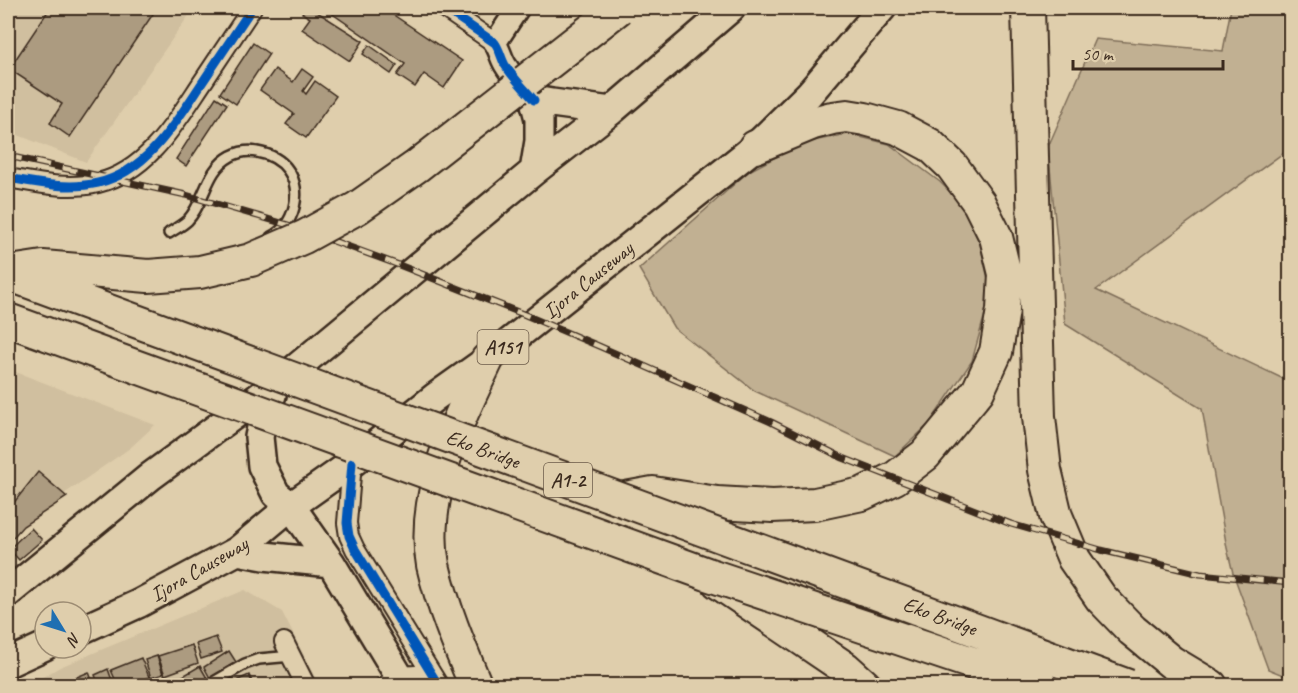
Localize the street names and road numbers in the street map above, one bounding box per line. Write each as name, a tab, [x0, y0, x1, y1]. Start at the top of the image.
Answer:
street label: Ijora Causeway	[538, 235, 640, 324]
road number: A151	[478, 330, 528, 364]
street label: Eko Bridge	[443, 424, 524, 475]
road number: A1-2	[544, 463, 592, 497]
street label: Ijora Causeway	[145, 530, 254, 607]
street label: Eko Bridge	[900, 591, 981, 642]

